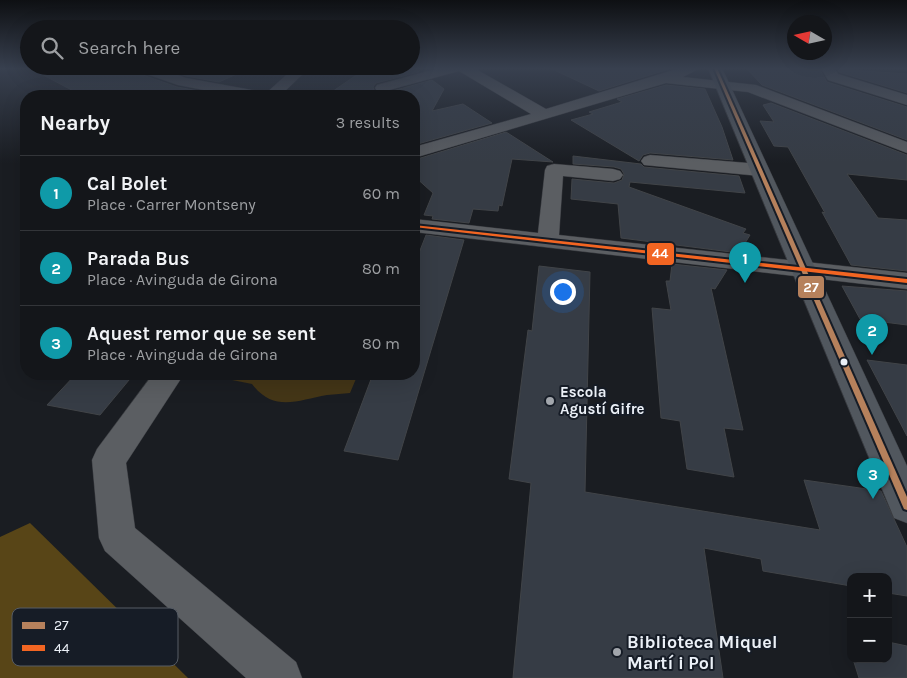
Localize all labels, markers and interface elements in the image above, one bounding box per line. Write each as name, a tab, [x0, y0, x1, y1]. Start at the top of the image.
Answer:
north arrow	[787, 15, 832, 60]
search box	[20, 20, 420, 75]
icon: search	[38, 34, 66, 62]
text: Search here	[78, 37, 180, 59]
text: Nearby	[40, 111, 110, 135]
text: 3 results	[336, 113, 400, 132]
text: Cal Bolet	[87, 173, 167, 195]
text: 1	[53, 184, 59, 203]
text: 60 m	[363, 184, 400, 203]
text: Place · Carrer Montseny	[87, 195, 256, 214]
line badge: 44	[646, 242, 675, 266]
pin: 1	[729, 242, 761, 283]
text: 44	[652, 245, 669, 262]
text: Parada Bus	[87, 248, 190, 270]
text: 2	[51, 259, 61, 278]
text: 80 m	[362, 259, 400, 278]
text: Place · Avinguda de Girona	[87, 270, 278, 289]
line badge: 27	[797, 275, 825, 299]
your location	[550, 279, 576, 305]
text: 27	[803, 279, 819, 296]
pin: 2	[856, 314, 888, 355]
text: Aquest remor que se sent	[87, 323, 316, 345]
text: 3	[51, 334, 61, 353]
text: 80 m	[362, 334, 400, 353]
text: Place · Avinguda de Girona	[87, 345, 278, 364]
unlabelled marker	[839, 357, 849, 367]
place label: Escola Agustí Gifre	[560, 383, 645, 418]
marker: Escola Agustí Gifre	[544, 395, 556, 407]
pin: 3	[857, 458, 889, 499]
map controls	[847, 573, 892, 663]
button: +	[847, 573, 892, 618]
legend	[12, 608, 178, 666]
text: 27	[54, 617, 69, 634]
button: −	[847, 618, 892, 663]
place label: Biblioteca Miquel Martí i Pol	[627, 631, 777, 674]
text: 44	[54, 640, 70, 657]
marker: Biblioteca Miquel Martí i Pol	[611, 646, 623, 658]

